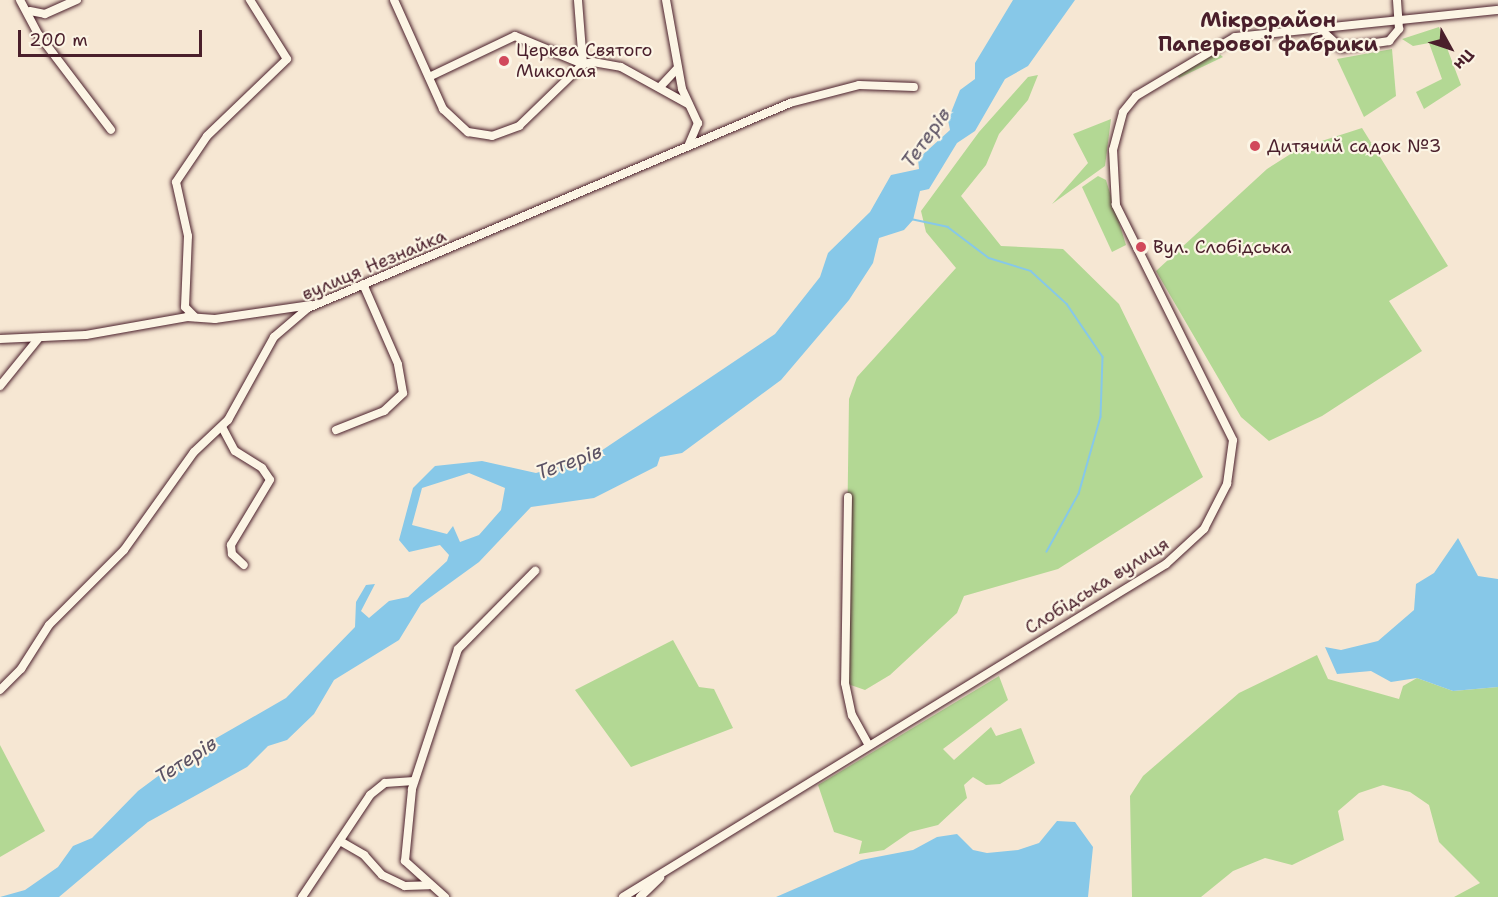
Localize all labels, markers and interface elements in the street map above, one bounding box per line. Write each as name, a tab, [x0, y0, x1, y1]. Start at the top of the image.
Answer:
district label: Мікрорайон Паперової фабрики	[1158, 7, 1378, 57]
scale bar	[21, 18, 206, 56]
north arrow	[1420, 18, 1480, 78]
text: 200 m	[29, 28, 88, 52]
place label: Церква Святого Миколая	[516, 40, 652, 82]
text: Пн	[1449, 45, 1479, 75]
marker: Церква Святого Миколая	[497, 54, 511, 68]
water label: Тетерів	[896, 103, 956, 173]
place label: Дитячий садок №3	[1267, 135, 1441, 157]
marker: Дитячий садок №3	[1248, 139, 1262, 153]
street label: вулиця Незнайка	[299, 225, 449, 305]
place label: Вул. Слобідська	[1153, 236, 1292, 258]
marker: Вул. Слобідська	[1134, 240, 1148, 254]
water label: Тетерів	[533, 439, 605, 485]
street label: Слобідська вулиця	[1021, 533, 1173, 639]
water label: Тетерів	[151, 731, 221, 789]

